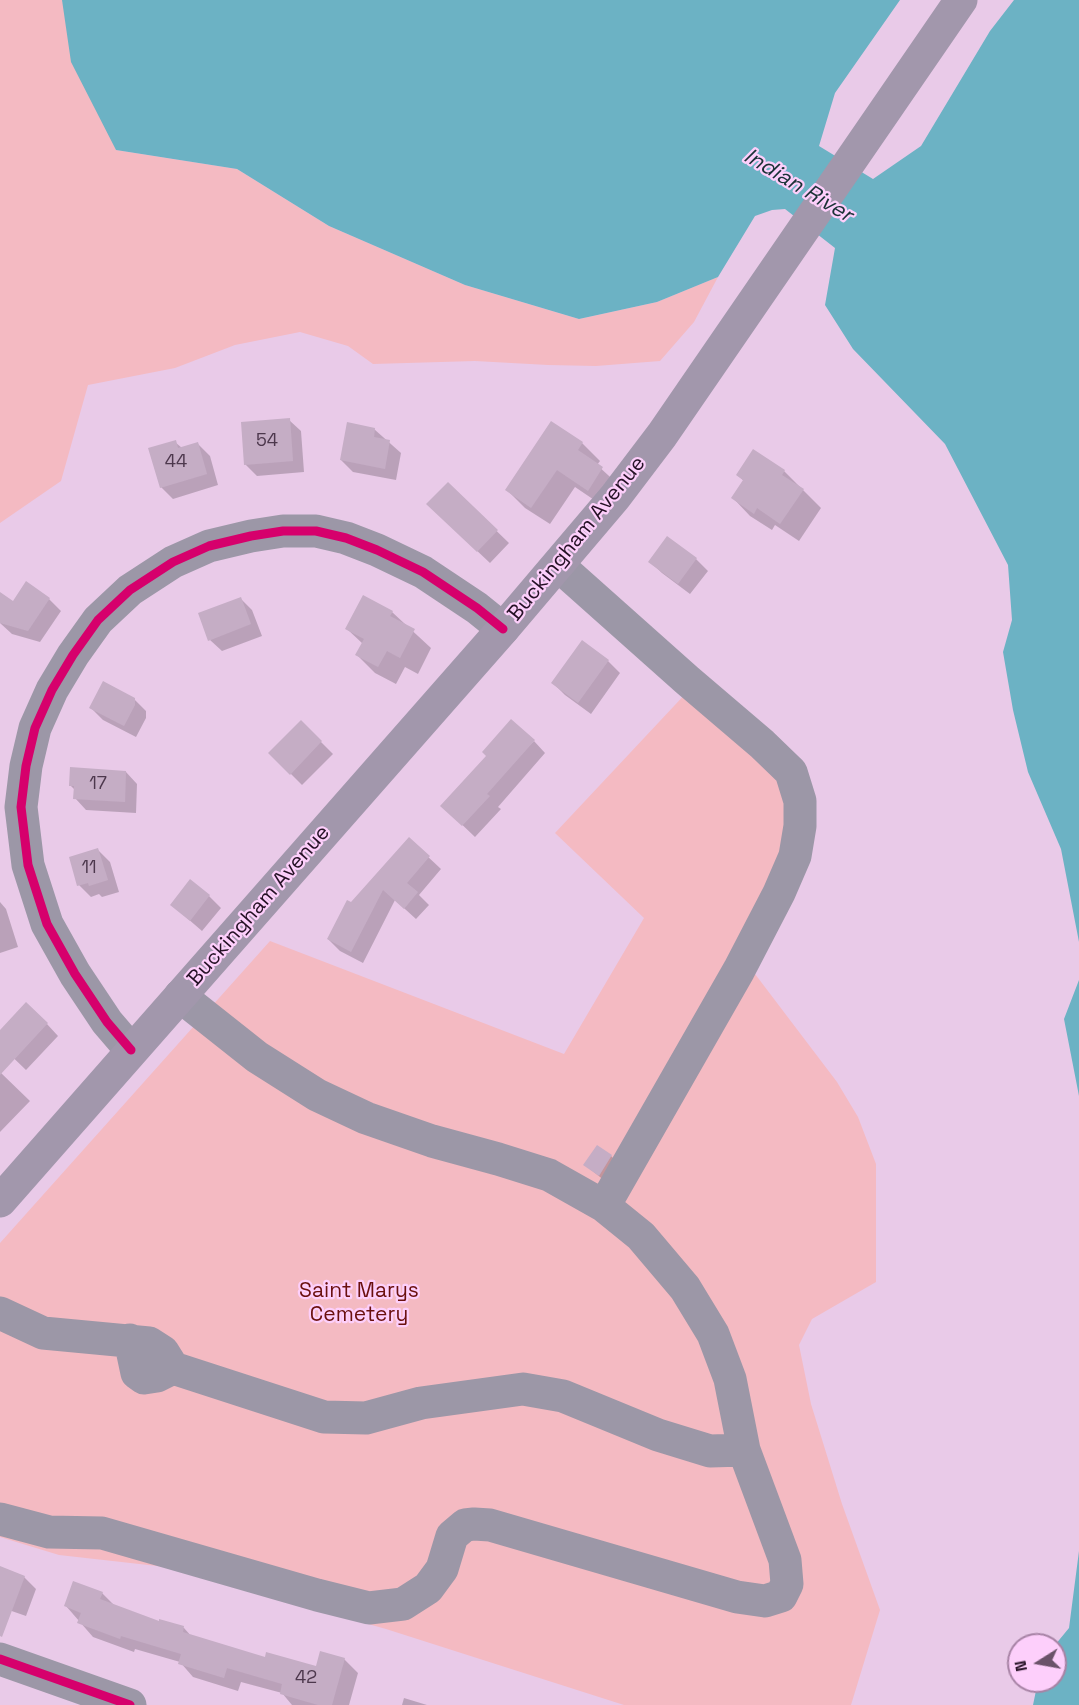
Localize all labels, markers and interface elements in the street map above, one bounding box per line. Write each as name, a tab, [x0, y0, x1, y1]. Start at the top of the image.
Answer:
water label: Indian River	[739, 143, 857, 229]
house number: 54	[256, 430, 278, 452]
house number: 44	[165, 451, 187, 473]
street label: Buckingham Avenue	[503, 452, 651, 626]
house number: 17	[89, 773, 107, 795]
street label: Buckingham Avenue	[182, 821, 336, 991]
house number: 11	[81, 857, 97, 879]
park label: Saint Marys Cemetery	[299, 1278, 419, 1328]
north arrow	[1007, 1633, 1067, 1693]
text: N	[1009, 1659, 1032, 1673]
house number: 42	[295, 1667, 317, 1689]

